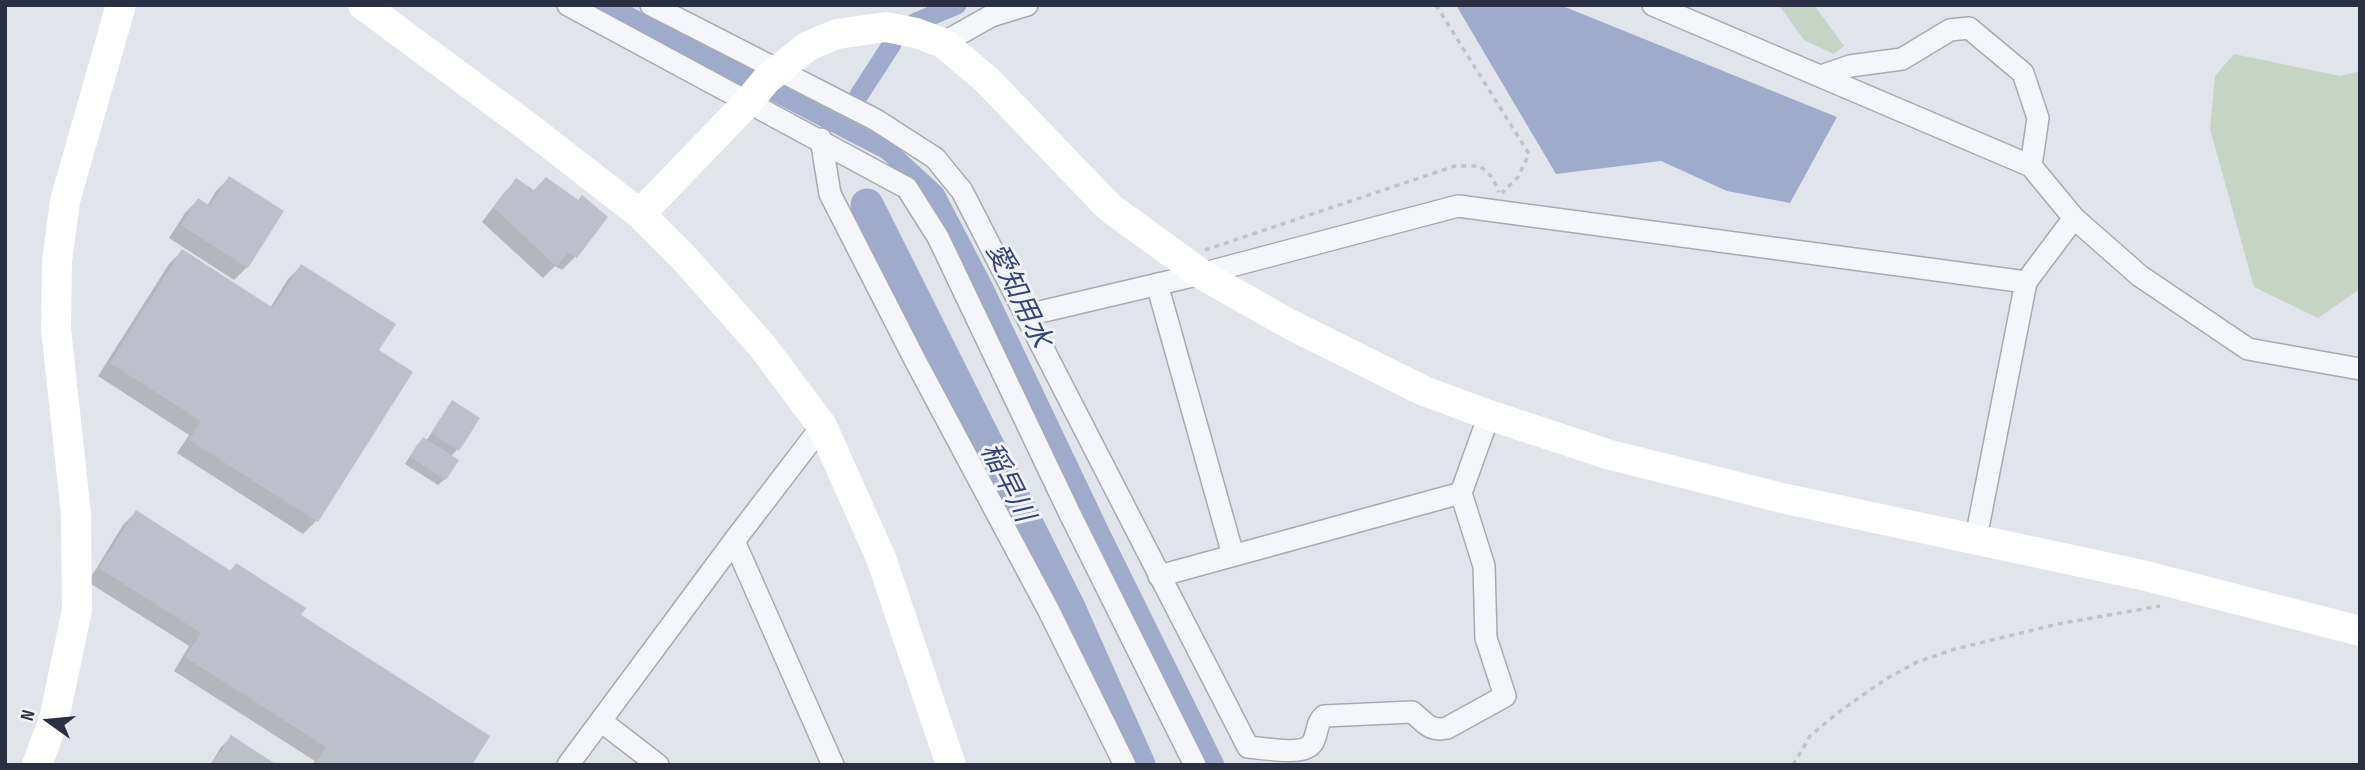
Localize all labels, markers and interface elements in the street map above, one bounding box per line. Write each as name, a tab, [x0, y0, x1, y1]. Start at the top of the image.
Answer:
water label: 愛知用水	[977, 238, 1057, 354]
water label: 稲早川	[972, 438, 1040, 528]
north arrow	[14, 686, 84, 756]
text: N	[16, 708, 41, 723]

